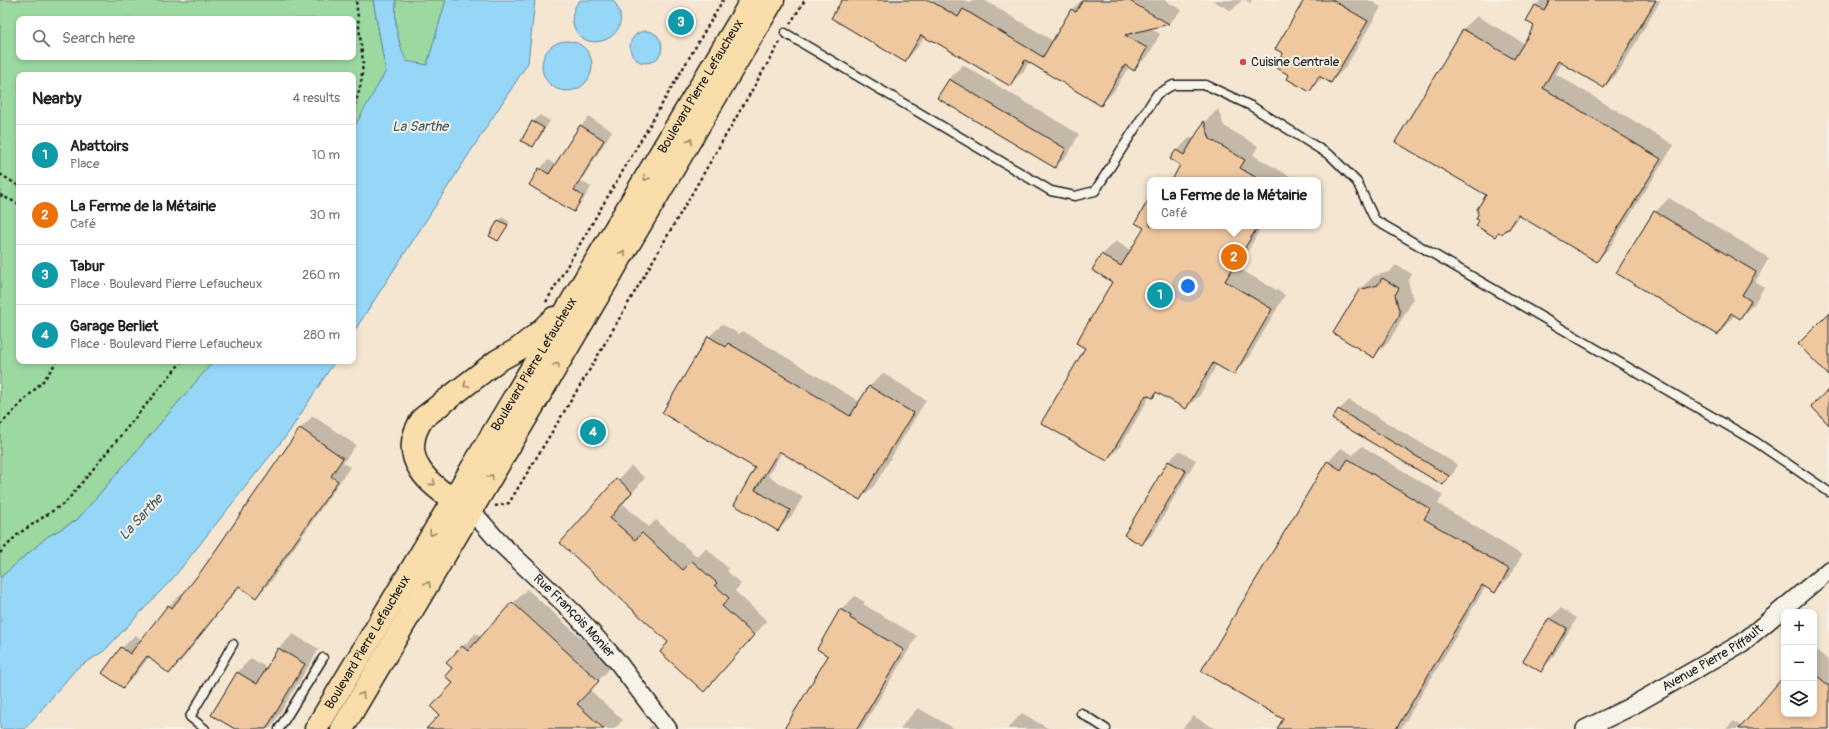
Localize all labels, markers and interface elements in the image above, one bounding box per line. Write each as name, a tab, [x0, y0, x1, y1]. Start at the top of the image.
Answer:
pin: 3	[668, 7, 694, 37]
search box	[16, 16, 356, 60]
street label: Boulevard Pierre Lefaucheux	[654, 16, 747, 156]
icon: search	[30, 27, 52, 49]
text: Search here	[62, 29, 135, 48]
place label: Cuisine Centrale	[1251, 54, 1340, 70]
marker: Cuisine Centrale	[1238, 57, 1248, 67]
text: Nearby	[32, 88, 81, 109]
text: 4 results	[293, 90, 340, 106]
water label: La Sarthe	[392, 118, 450, 135]
text: Abattoirs	[70, 137, 129, 156]
one-way arrow	[685, 138, 692, 145]
text: 1	[42, 147, 48, 163]
text: 10 m	[312, 147, 340, 163]
text: Place	[70, 156, 99, 172]
one-way arrow	[644, 174, 651, 181]
popup	[1147, 177, 1321, 229]
text: La Ferme de la Métairie	[1161, 186, 1307, 205]
text: La Ferme de la Métairie	[70, 197, 216, 216]
text: Café	[1161, 205, 1187, 221]
text: 2	[41, 207, 49, 223]
text: 30 m	[310, 207, 340, 223]
text: Café	[70, 216, 96, 232]
pin: 2	[1221, 242, 1247, 272]
one-way arrow	[619, 250, 626, 257]
text: Tabur	[70, 257, 105, 276]
text: 3	[41, 267, 49, 283]
text: 260 m	[302, 267, 340, 283]
text: Place · Boulevard Pierre Lefaucheux	[70, 276, 262, 292]
your location	[1178, 276, 1198, 296]
pin: 1	[1147, 280, 1173, 310]
street label: Boulevard Pierre Lefaucheux	[488, 294, 580, 434]
text: Garage Berliet	[70, 317, 158, 336]
text: 4	[41, 327, 49, 343]
text: 280 m	[303, 327, 340, 343]
text: Place · Boulevard Pierre Lefaucheux	[70, 336, 262, 352]
one-way arrow	[553, 362, 560, 369]
one-way arrow	[463, 380, 470, 387]
pin: 4	[580, 417, 606, 447]
one-way arrow	[486, 474, 494, 481]
one-way arrow	[428, 479, 436, 486]
water label: La Sarthe	[116, 489, 168, 543]
one-way arrow	[430, 529, 437, 536]
street label: Rue François Monier	[530, 571, 619, 661]
street label: Boulevard Pierre Lefaucheux	[322, 572, 414, 712]
one-way arrow	[423, 581, 431, 588]
map controls	[1781, 609, 1817, 717]
button: +	[1781, 609, 1817, 645]
street label: Avenue Pierre Piffault	[1659, 620, 1767, 695]
button: −	[1781, 645, 1817, 681]
button: layers	[1781, 681, 1817, 717]
one-way arrow	[357, 692, 364, 699]

